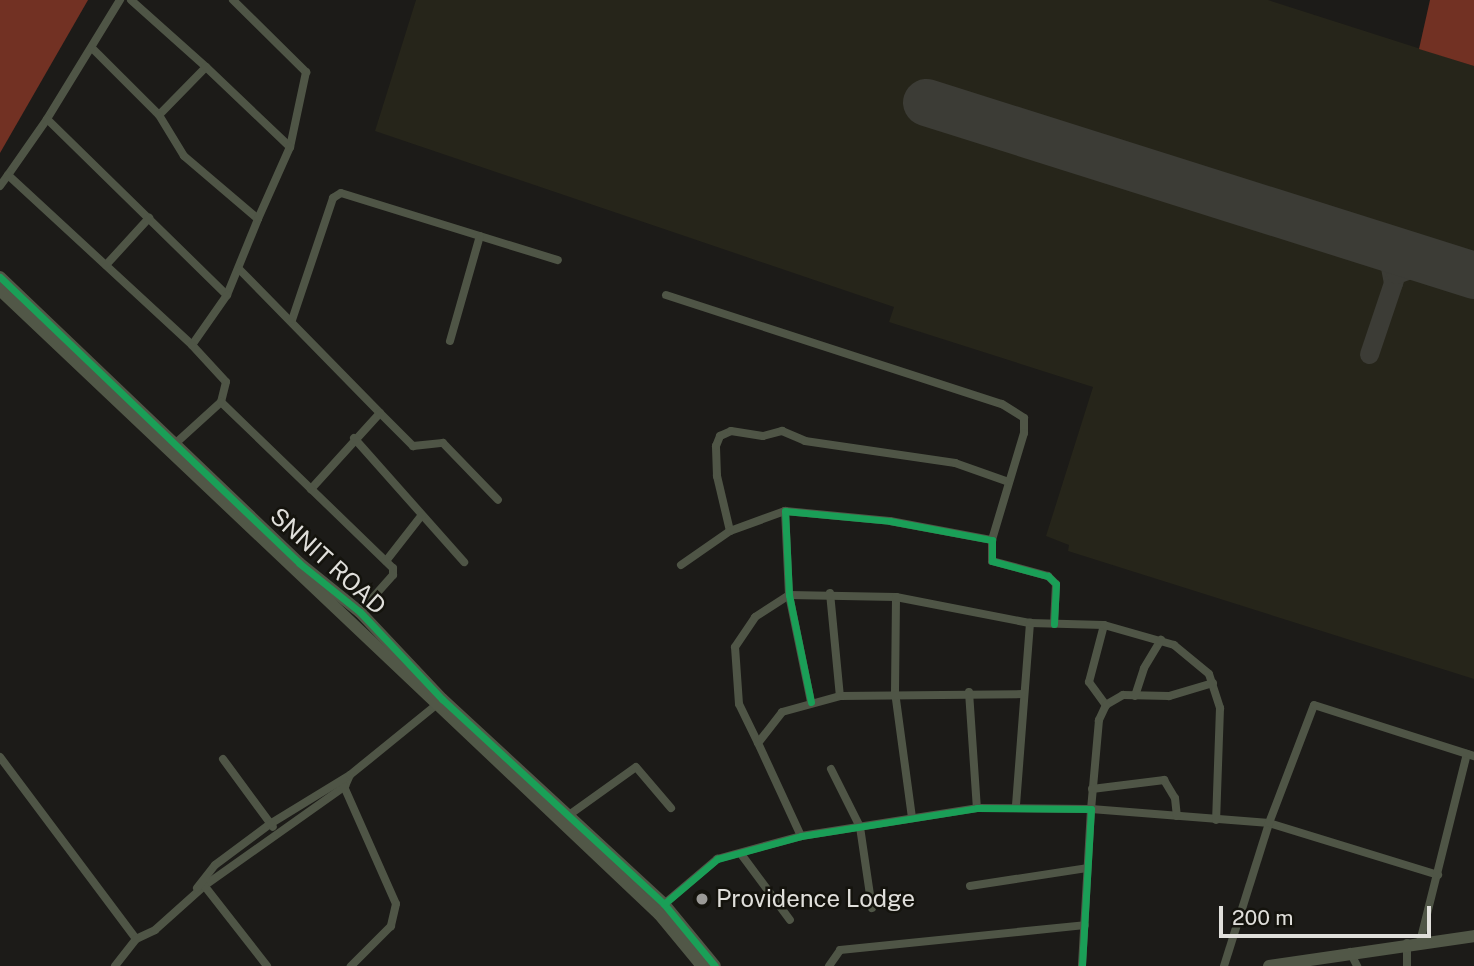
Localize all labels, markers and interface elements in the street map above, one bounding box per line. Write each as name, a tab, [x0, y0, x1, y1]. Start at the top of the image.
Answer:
street label: SNNIT ROAD	[264, 502, 392, 620]
place label: Providence Lodge	[716, 885, 915, 913]
marker: Providence Lodge	[694, 891, 710, 907]
scale bar	[1222, 892, 1434, 936]
text: 200 m	[1232, 905, 1293, 930]

